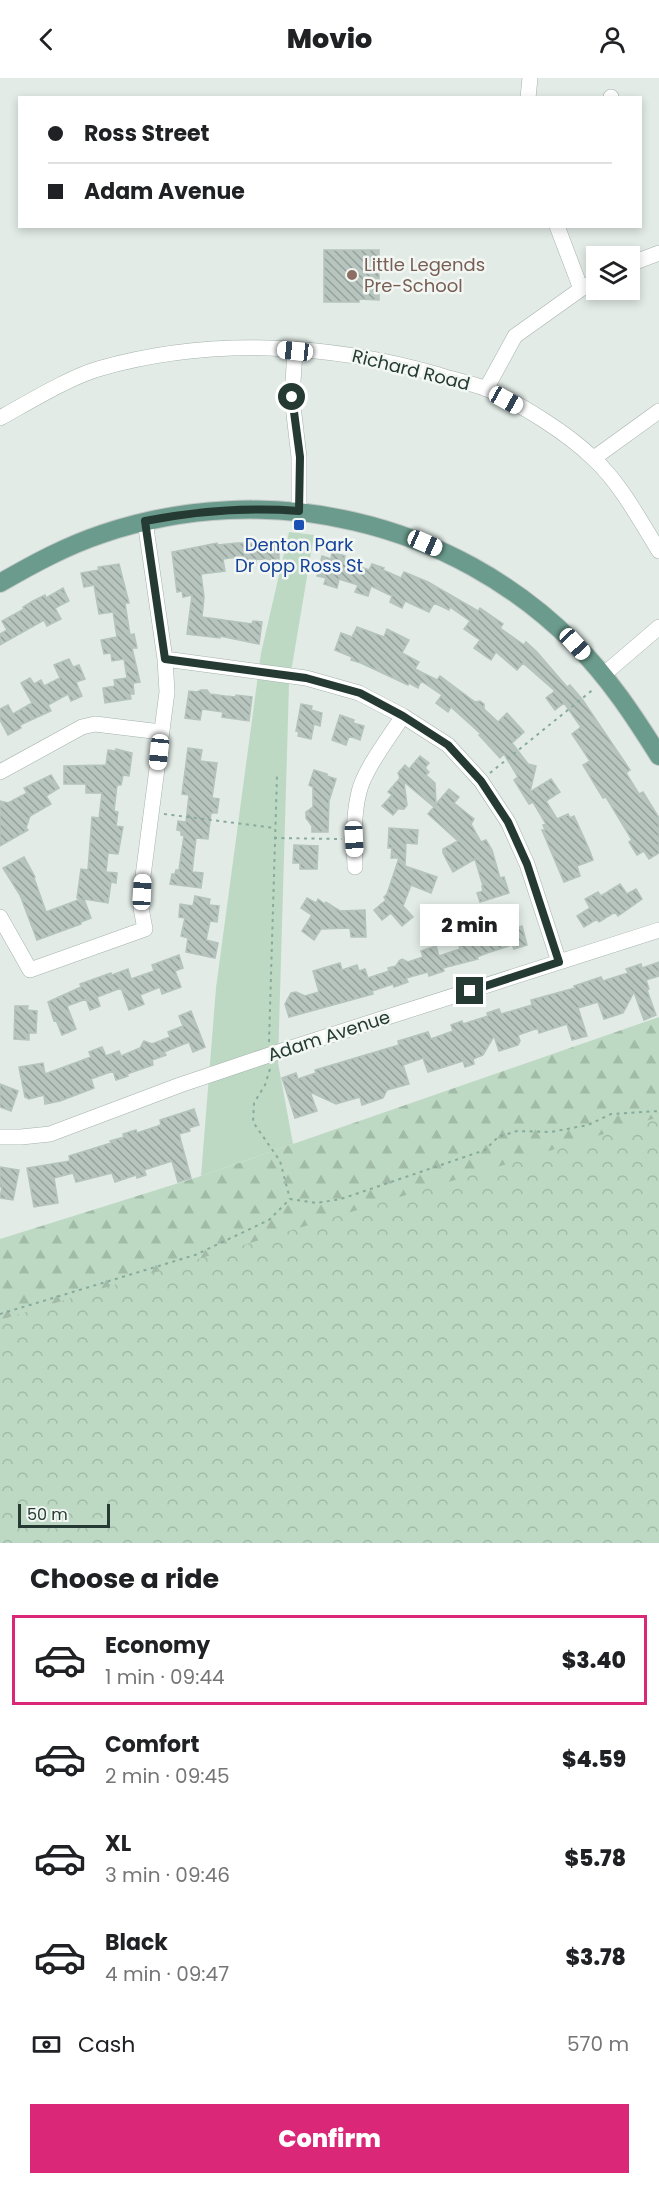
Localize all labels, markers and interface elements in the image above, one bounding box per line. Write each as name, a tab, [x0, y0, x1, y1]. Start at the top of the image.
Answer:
text: Movio	[287, 20, 372, 57]
icon: back	[30, 23, 63, 56]
icon: person	[596, 23, 629, 56]
text: Ross Street	[84, 118, 210, 149]
text: Adam Avenue	[84, 176, 245, 207]
map controls	[586, 246, 640, 300]
button: layers	[586, 246, 640, 300]
place label: Little Legends Pre-School	[364, 252, 485, 298]
marker: Little Legends Pre-School	[345, 268, 359, 282]
car	[276, 340, 314, 362]
street label: Richard Road	[350, 343, 473, 396]
route start	[278, 383, 305, 410]
car	[486, 383, 526, 417]
marker: Denton Park Dr opp Ross St	[292, 518, 306, 532]
car	[405, 527, 445, 559]
place label: Denton Park Dr opp Ross St	[235, 532, 363, 578]
car	[556, 625, 594, 663]
car	[148, 733, 170, 771]
car	[344, 821, 364, 857]
car	[132, 874, 152, 910]
callout: 2 min	[420, 904, 520, 946]
text: 2 min	[441, 911, 498, 939]
route end	[456, 977, 483, 1004]
street label: Adam Avenue	[264, 1004, 393, 1067]
scale bar	[18, 1501, 110, 1528]
text: 50 m	[27, 1503, 68, 1526]
text: Choose a ride	[30, 1560, 219, 1597]
text: Economy	[105, 1630, 210, 1661]
icon: car	[33, 1633, 87, 1687]
text: $3.40	[562, 1645, 626, 1676]
text: 1 min · 09:44	[105, 1663, 225, 1691]
text: Comfort	[105, 1729, 199, 1760]
icon: car	[33, 1732, 87, 1786]
text: $4.59	[562, 1744, 626, 1775]
text: 2 min · 09:45	[105, 1762, 230, 1790]
text: XL	[105, 1828, 131, 1859]
icon: car	[33, 1831, 87, 1885]
text: $5.78	[565, 1843, 626, 1874]
text: 3 min · 09:46	[105, 1861, 230, 1889]
text: Black	[105, 1927, 168, 1958]
icon: car	[33, 1930, 87, 1984]
text: $3.78	[566, 1942, 626, 1973]
text: 4 min · 09:47	[105, 1960, 229, 1988]
icon: cash	[30, 2028, 63, 2061]
text: Cash	[78, 2029, 135, 2060]
text: 570 m	[567, 2030, 629, 2058]
button: Confirm	[30, 2104, 629, 2173]

